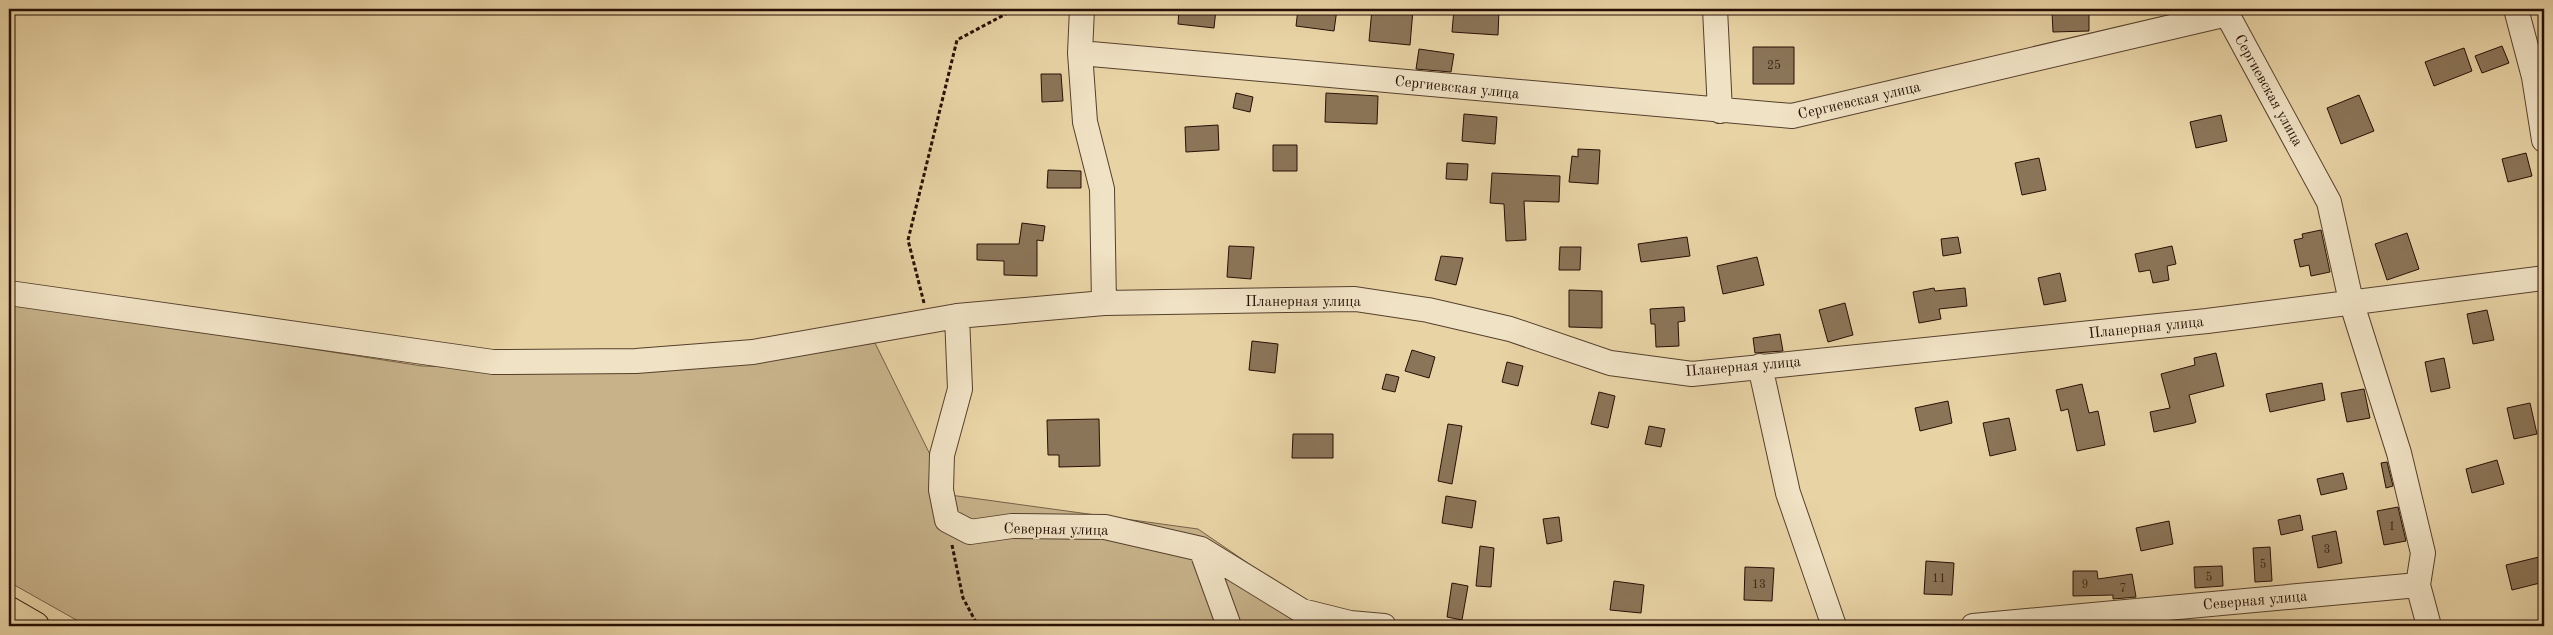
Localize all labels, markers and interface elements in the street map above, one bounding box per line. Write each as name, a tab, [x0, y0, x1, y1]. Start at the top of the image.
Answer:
street label: Сергиевская улица	[2231, 32, 2305, 150]
house number: 25	[1767, 59, 1781, 72]
street label: Сергиевская улица	[1394, 74, 1521, 103]
street label: Сергиевская улица	[1797, 80, 1923, 123]
street label: Планерная улица	[1245, 295, 1361, 310]
street label: Планерная улица	[2088, 315, 2205, 342]
street label: Планерная улица	[1685, 355, 1802, 380]
house number: 1	[2389, 521, 2395, 533]
street label: Северная улица	[1003, 522, 1109, 539]
house number: 3	[2324, 544, 2330, 556]
house number: 5	[2260, 558, 2267, 571]
house number: 5	[2206, 571, 2213, 584]
house number: 11	[1932, 573, 1946, 585]
house number: 13	[1752, 579, 1766, 591]
house number: 9	[2082, 579, 2088, 591]
house number: 7	[2120, 583, 2126, 595]
street label: Северная улица	[2202, 589, 2309, 614]

